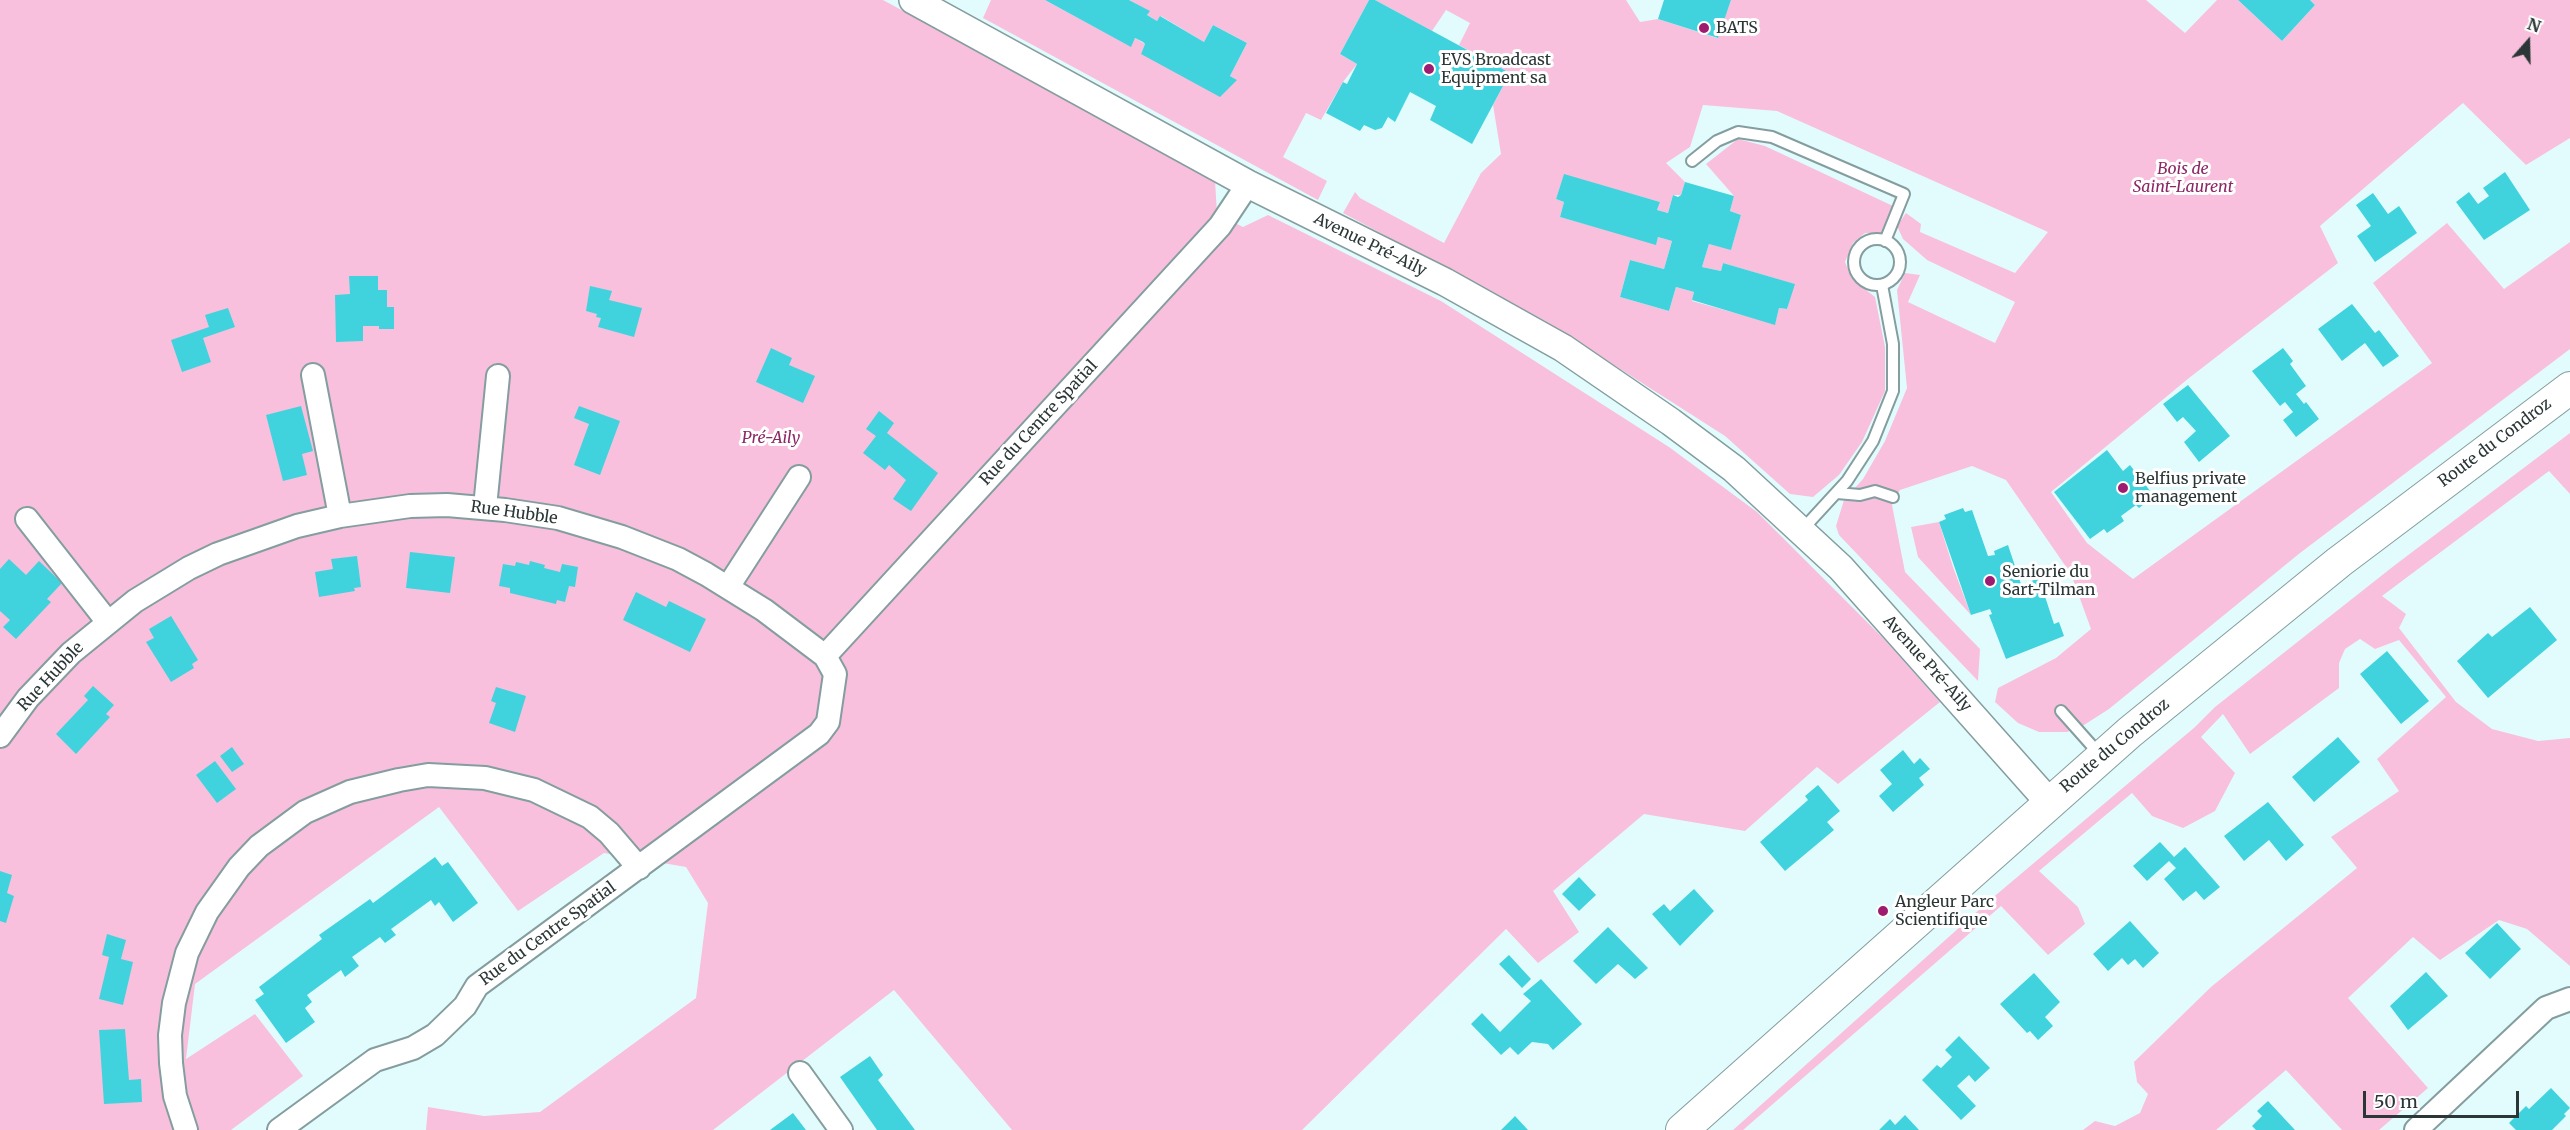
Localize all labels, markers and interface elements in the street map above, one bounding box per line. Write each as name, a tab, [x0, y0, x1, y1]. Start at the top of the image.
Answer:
north arrow	[2498, 12, 2558, 72]
text: N	[2525, 14, 2544, 37]
place label: BATS	[1716, 18, 1758, 38]
marker: BATS	[1697, 21, 1711, 35]
place label: EVS Broadcast Equipment sa	[1441, 50, 1551, 88]
marker: EVS Broadcast Equipment sa	[1422, 62, 1436, 76]
park label: Bois de Saint-Laurent	[2133, 159, 2233, 197]
street label: Avenue Pré-Aily	[1311, 209, 1429, 281]
street label: Rue du Centre Spatial	[976, 357, 1102, 489]
street label: Route du Condroz	[2435, 394, 2555, 492]
park label: Pré-Aily	[742, 428, 800, 448]
place label: Belfius private management	[2135, 469, 2246, 507]
marker: Belfius private management	[2116, 481, 2130, 495]
street label: Rue Hubble	[469, 497, 559, 529]
place label: Seniorie du Sart-Tilman	[2002, 562, 2095, 600]
marker: Seniorie du Sart-Tilman	[1983, 574, 1997, 588]
street label: Avenue Pré-Aily	[1879, 612, 1975, 716]
street label: Rue Hubble	[14, 638, 88, 716]
street label: Route du Condroz	[2057, 695, 2173, 797]
street label: Rue du Centre Spatial	[476, 878, 620, 990]
place label: Angleur Parc Scientifique	[1895, 892, 1994, 930]
marker: Angleur Parc Scientifique	[1876, 904, 1890, 918]
scale bar	[2366, 1079, 2522, 1117]
text: 50 m	[2374, 1090, 2418, 1113]

